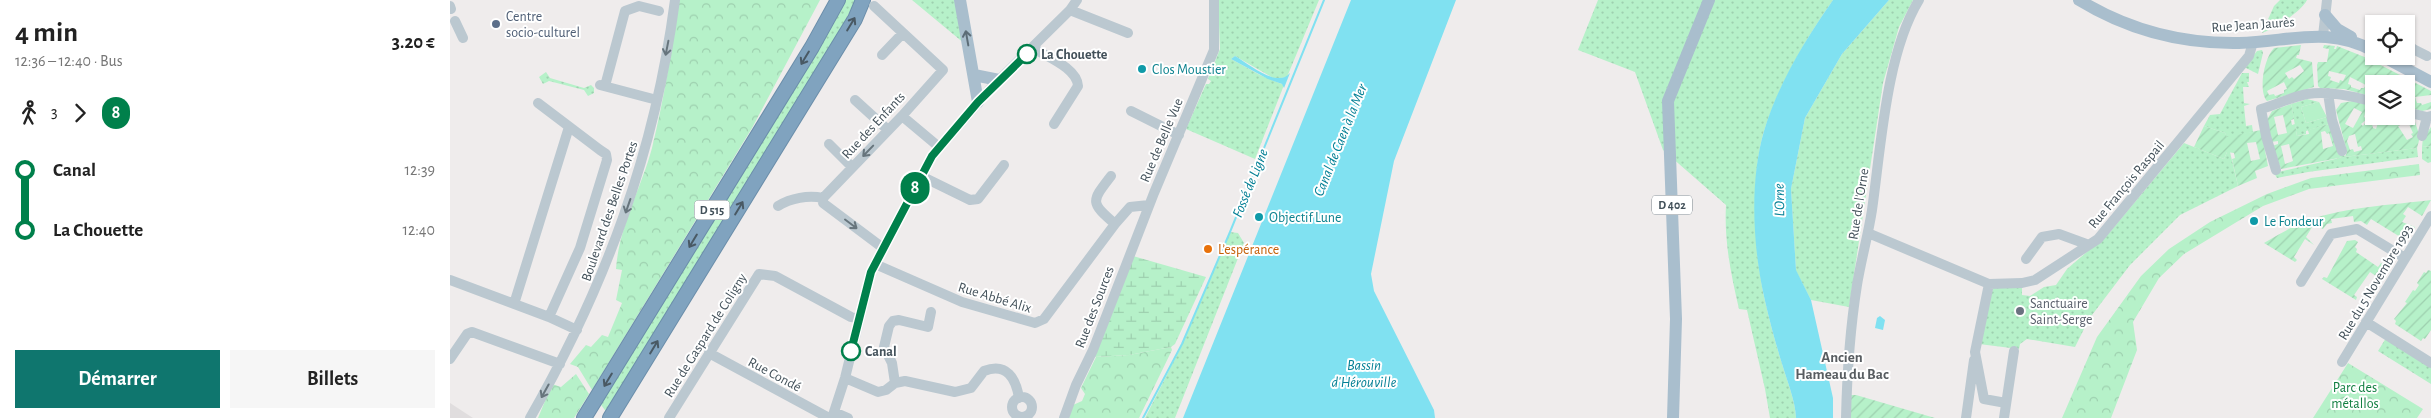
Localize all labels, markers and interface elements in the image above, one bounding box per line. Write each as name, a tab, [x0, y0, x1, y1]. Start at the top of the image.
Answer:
place label: Centre socio-culturel	[506, 10, 580, 40]
street label: Rue Jean Jaurès	[2211, 15, 2295, 35]
map controls	[2365, 15, 2415, 125]
button: locate	[2365, 15, 2415, 65]
marker: Centre socio-culturel	[490, 18, 502, 30]
one-way arrow	[846, 18, 856, 32]
text: 4 min	[15, 19, 78, 47]
one-way arrow	[962, 30, 972, 46]
text: 3.20 €	[392, 33, 435, 52]
one-way arrow	[662, 40, 672, 56]
marker: La Chouette	[1017, 44, 1037, 64]
place label: La Chouette	[1041, 48, 1108, 62]
one-way arrow	[800, 50, 810, 64]
text: 12:36 – 12:40 · Bus	[15, 53, 123, 69]
marker: Clos Moustier	[1136, 63, 1148, 75]
place label: Clos Moustier	[1152, 63, 1226, 77]
button: layers	[2365, 75, 2415, 125]
water label: Canal de Caen à la Mer	[1311, 81, 1370, 198]
street label: Rue des Enfants	[839, 90, 908, 162]
street label: Rue de Belle Vue	[1138, 96, 1186, 184]
icon: walk	[15, 99, 43, 127]
icon: forward	[66, 99, 94, 127]
text: 3	[51, 104, 58, 120]
text: 8	[112, 104, 120, 122]
street label: Rue François Raspail	[2086, 138, 2167, 231]
street label: Boulevard des Belles Portes	[579, 139, 641, 283]
one-way arrow	[862, 144, 874, 157]
water label: Fossé de Ligne	[1230, 147, 1271, 220]
text: Canal	[53, 161, 96, 180]
text: 12:39	[404, 162, 435, 178]
street label: Rue de l'Orne	[1846, 167, 1872, 241]
line badge: 8	[899, 172, 931, 204]
text: 8	[911, 179, 919, 197]
water label: L'Orne	[1772, 183, 1787, 217]
road number: D 402	[1652, 196, 1692, 214]
one-way arrow	[623, 197, 632, 213]
road number: D 515	[694, 200, 730, 220]
one-way arrow	[734, 201, 744, 215]
marker: Objectif Lune	[1253, 211, 1265, 223]
place label: Objectif Lune	[1269, 211, 1342, 225]
marker: Le Fondeur	[2248, 215, 2260, 227]
place label: Le Fondeur	[2264, 215, 2324, 229]
one-way arrow	[844, 219, 858, 229]
text: La Chouette	[53, 221, 143, 240]
text: 12:40	[402, 222, 435, 238]
street label: Rue du 5 Novembre 1993	[2336, 222, 2416, 343]
one-way arrow	[687, 234, 697, 248]
marker: L’espérance	[1202, 243, 1214, 255]
place label: L’espérance	[1218, 243, 1279, 257]
street label: Rue des Sources	[1073, 265, 1117, 350]
street label: Rue de Gaspard de Coligny	[662, 271, 750, 400]
street label: Rue Abbé Alix	[956, 280, 1033, 316]
place label: Sanctuaire Saint-Serge	[2030, 297, 2093, 327]
marker: Sanctuaire Saint-Serge	[2014, 305, 2026, 317]
one-way arrow	[649, 340, 659, 354]
marker: Canal	[841, 341, 861, 361]
place label: Canal	[865, 345, 897, 359]
button: Démarrer	[15, 350, 220, 408]
button: Billets	[230, 350, 435, 408]
district label: Ancien Hameau du Bac	[1795, 350, 1889, 382]
street label: Rue Condé	[746, 355, 803, 395]
water label: Bassin d'Hérouville	[1332, 358, 1397, 390]
one-way arrow	[603, 372, 613, 386]
park label: Parc des métallos	[2331, 381, 2379, 411]
one-way arrow	[540, 384, 550, 399]

